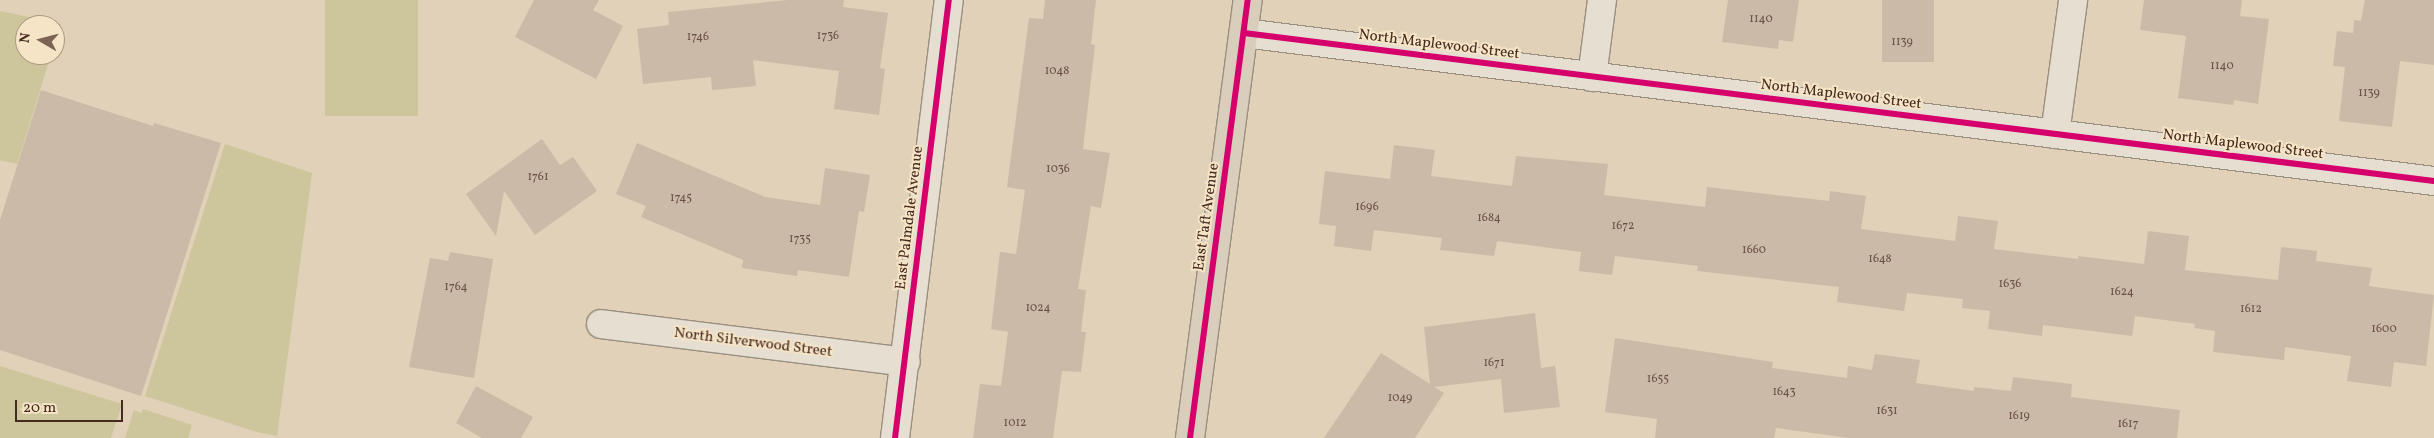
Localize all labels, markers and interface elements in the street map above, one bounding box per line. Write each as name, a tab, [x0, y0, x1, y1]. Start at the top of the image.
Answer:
house number: 1140	[1749, 13, 1773, 27]
north arrow	[15, 15, 65, 65]
street label: North Maplewood Street	[1357, 26, 1521, 64]
house number: 1736	[817, 30, 839, 44]
house number: 1746	[687, 31, 709, 45]
text: N	[16, 32, 36, 44]
house number: 1139	[1891, 36, 1913, 50]
house number: 1140	[2210, 60, 2234, 74]
house number: 1048	[1045, 65, 1069, 79]
street label: North Maplewood Street	[1759, 76, 1923, 114]
house number: 1139	[2358, 87, 2380, 101]
street label: North Maplewood Street	[2161, 126, 2325, 164]
street label: East Palmdale Avenue	[892, 145, 928, 291]
street label: East Taft Avenue	[1191, 162, 1223, 272]
house number: 1036	[1046, 163, 1070, 177]
house number: 1761	[527, 171, 549, 185]
house number: 1745	[670, 192, 692, 206]
house number: 1696	[1355, 201, 1379, 215]
house number: 1684	[1477, 212, 1501, 226]
house number: 1672	[1612, 220, 1634, 234]
house number: 1735	[789, 233, 811, 247]
house number: 1660	[1742, 244, 1766, 258]
house number: 1648	[1868, 253, 1892, 267]
house number: 1636	[1999, 278, 2021, 292]
house number: 1764	[444, 281, 468, 295]
house number: 1624	[2110, 286, 2134, 300]
house number: 1024	[1025, 302, 1051, 316]
house number: 1612	[2240, 303, 2262, 317]
house number: 1600	[2371, 323, 2397, 337]
street label: North Silverwood Street	[673, 324, 833, 362]
house number: 1671	[1483, 357, 1505, 371]
house number: 1655	[1647, 373, 1669, 387]
house number: 1643	[1772, 386, 1796, 400]
scale bar	[18, 390, 125, 422]
house number: 1049	[1388, 392, 1412, 406]
text: 20 m	[23, 398, 56, 419]
house number: 1631	[1876, 405, 1898, 419]
house number: 1619	[2008, 410, 2030, 424]
house number: 1012	[1004, 417, 1026, 431]
house number: 1617	[2117, 418, 2139, 432]

